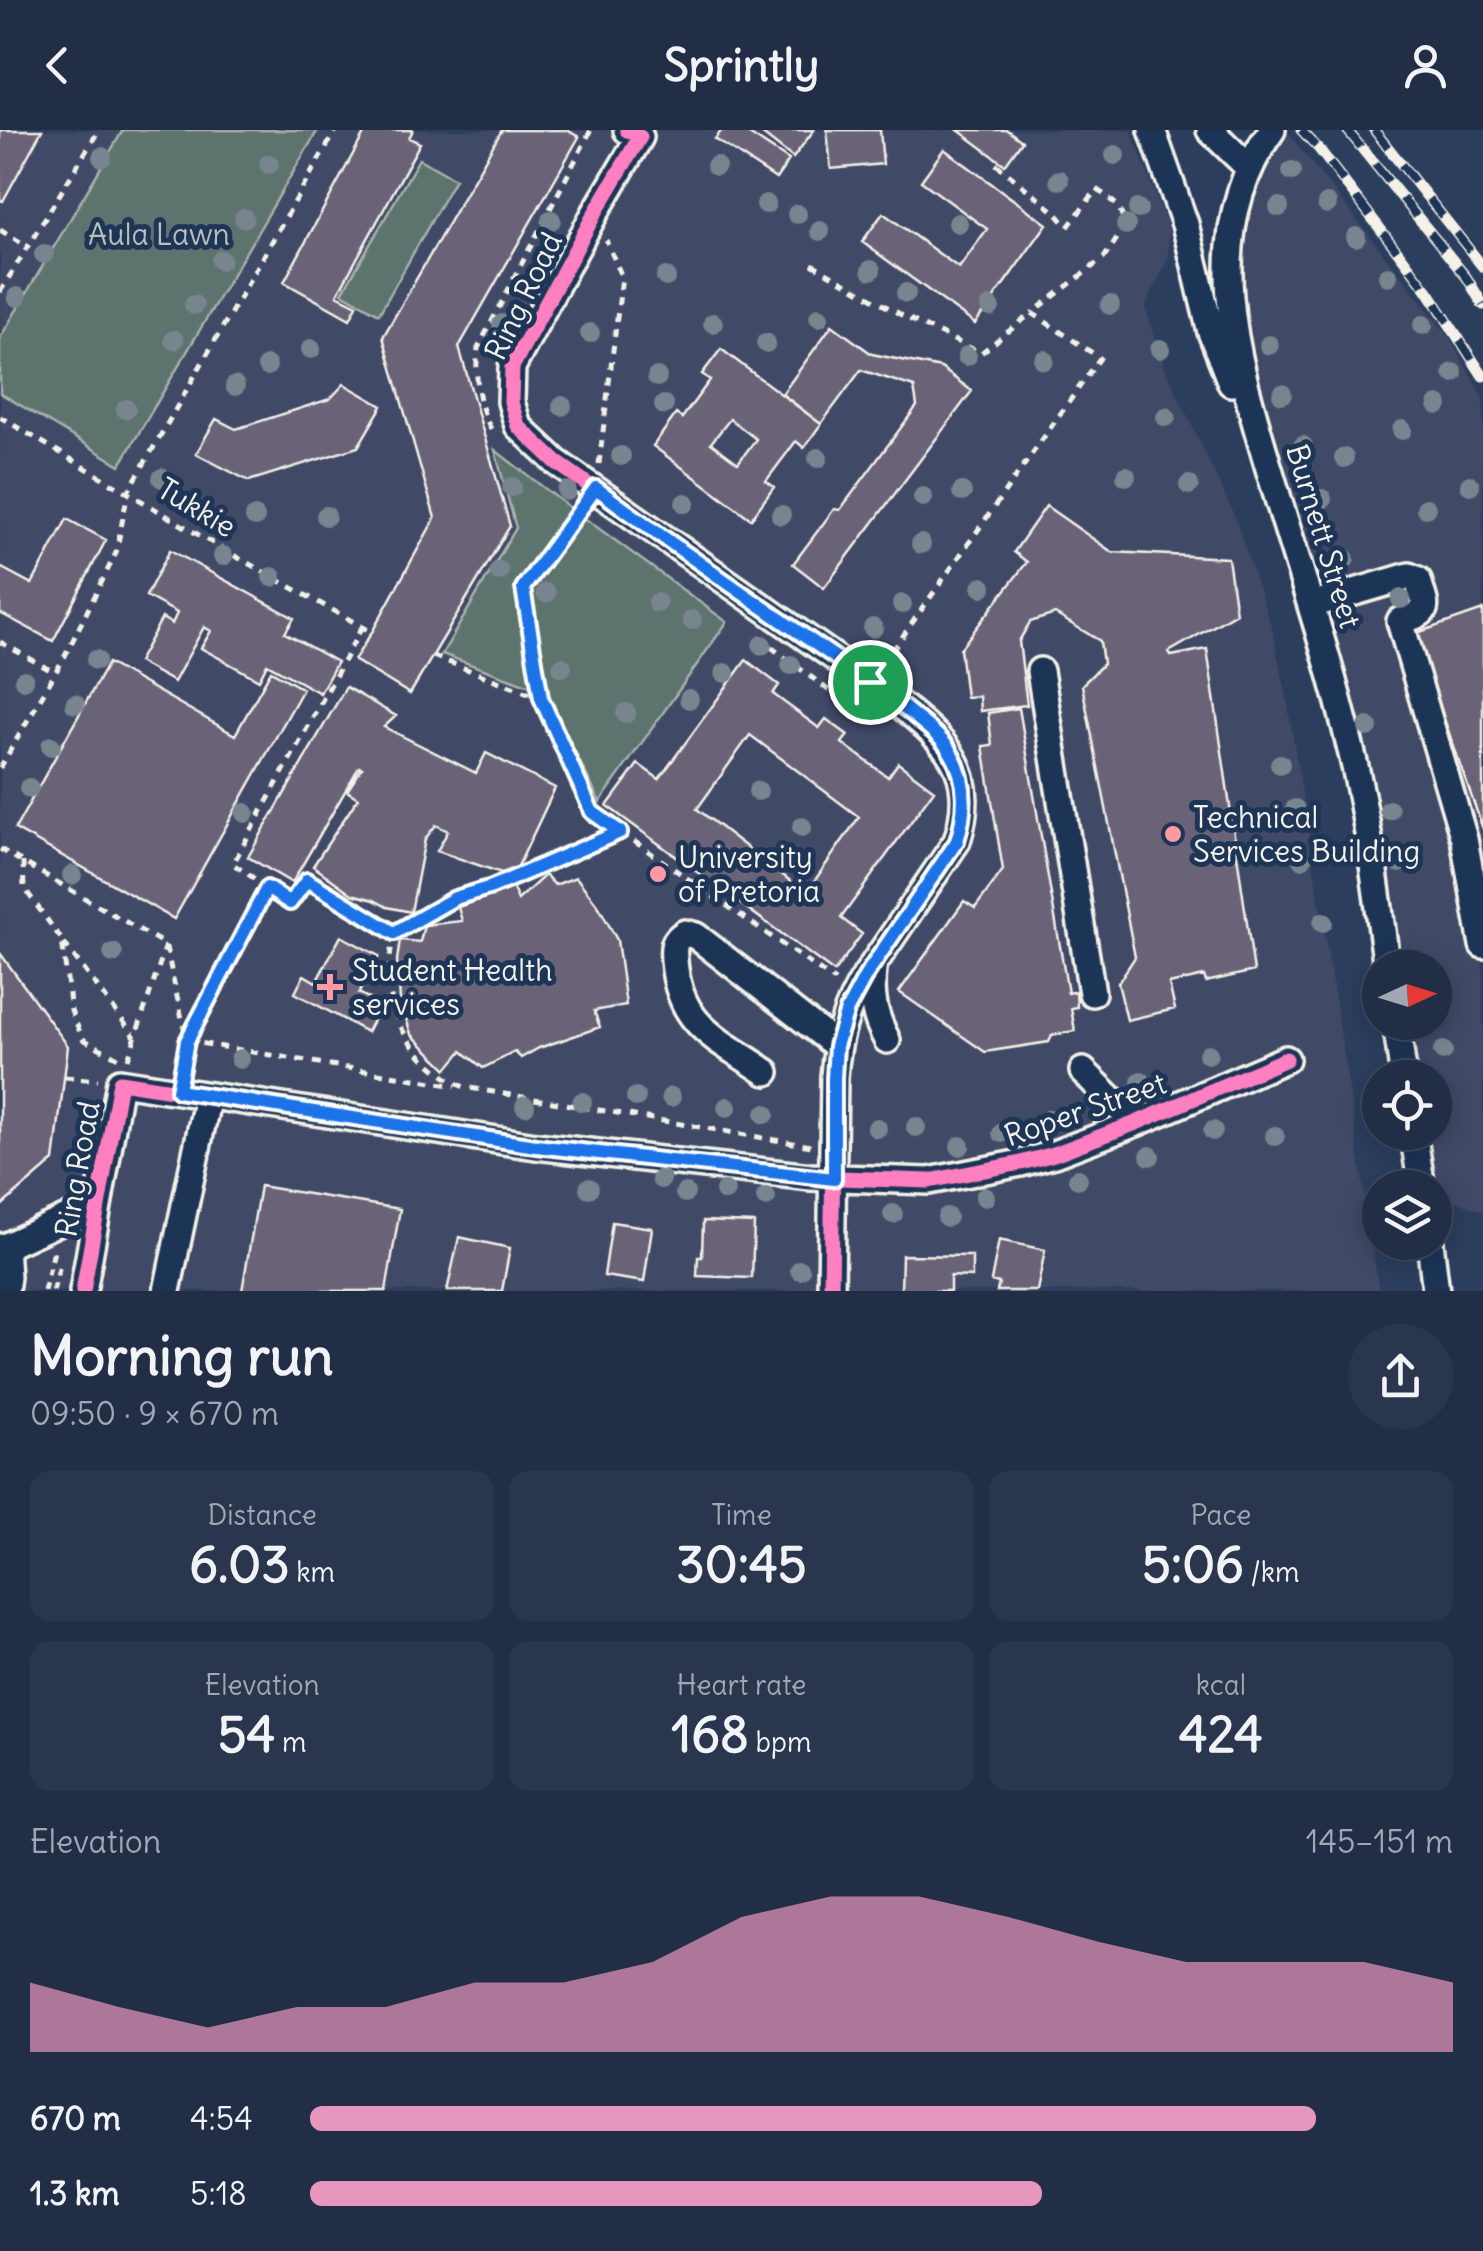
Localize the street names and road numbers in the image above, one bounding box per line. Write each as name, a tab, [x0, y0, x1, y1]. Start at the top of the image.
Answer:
street label: Ring Road	[476, 226, 570, 366]
street label: Burnett Street	[1278, 439, 1370, 633]
street label: Tukkie	[151, 469, 243, 545]
street label: Roper Street	[999, 1064, 1171, 1154]
street label: Ring Road	[46, 1098, 108, 1240]

